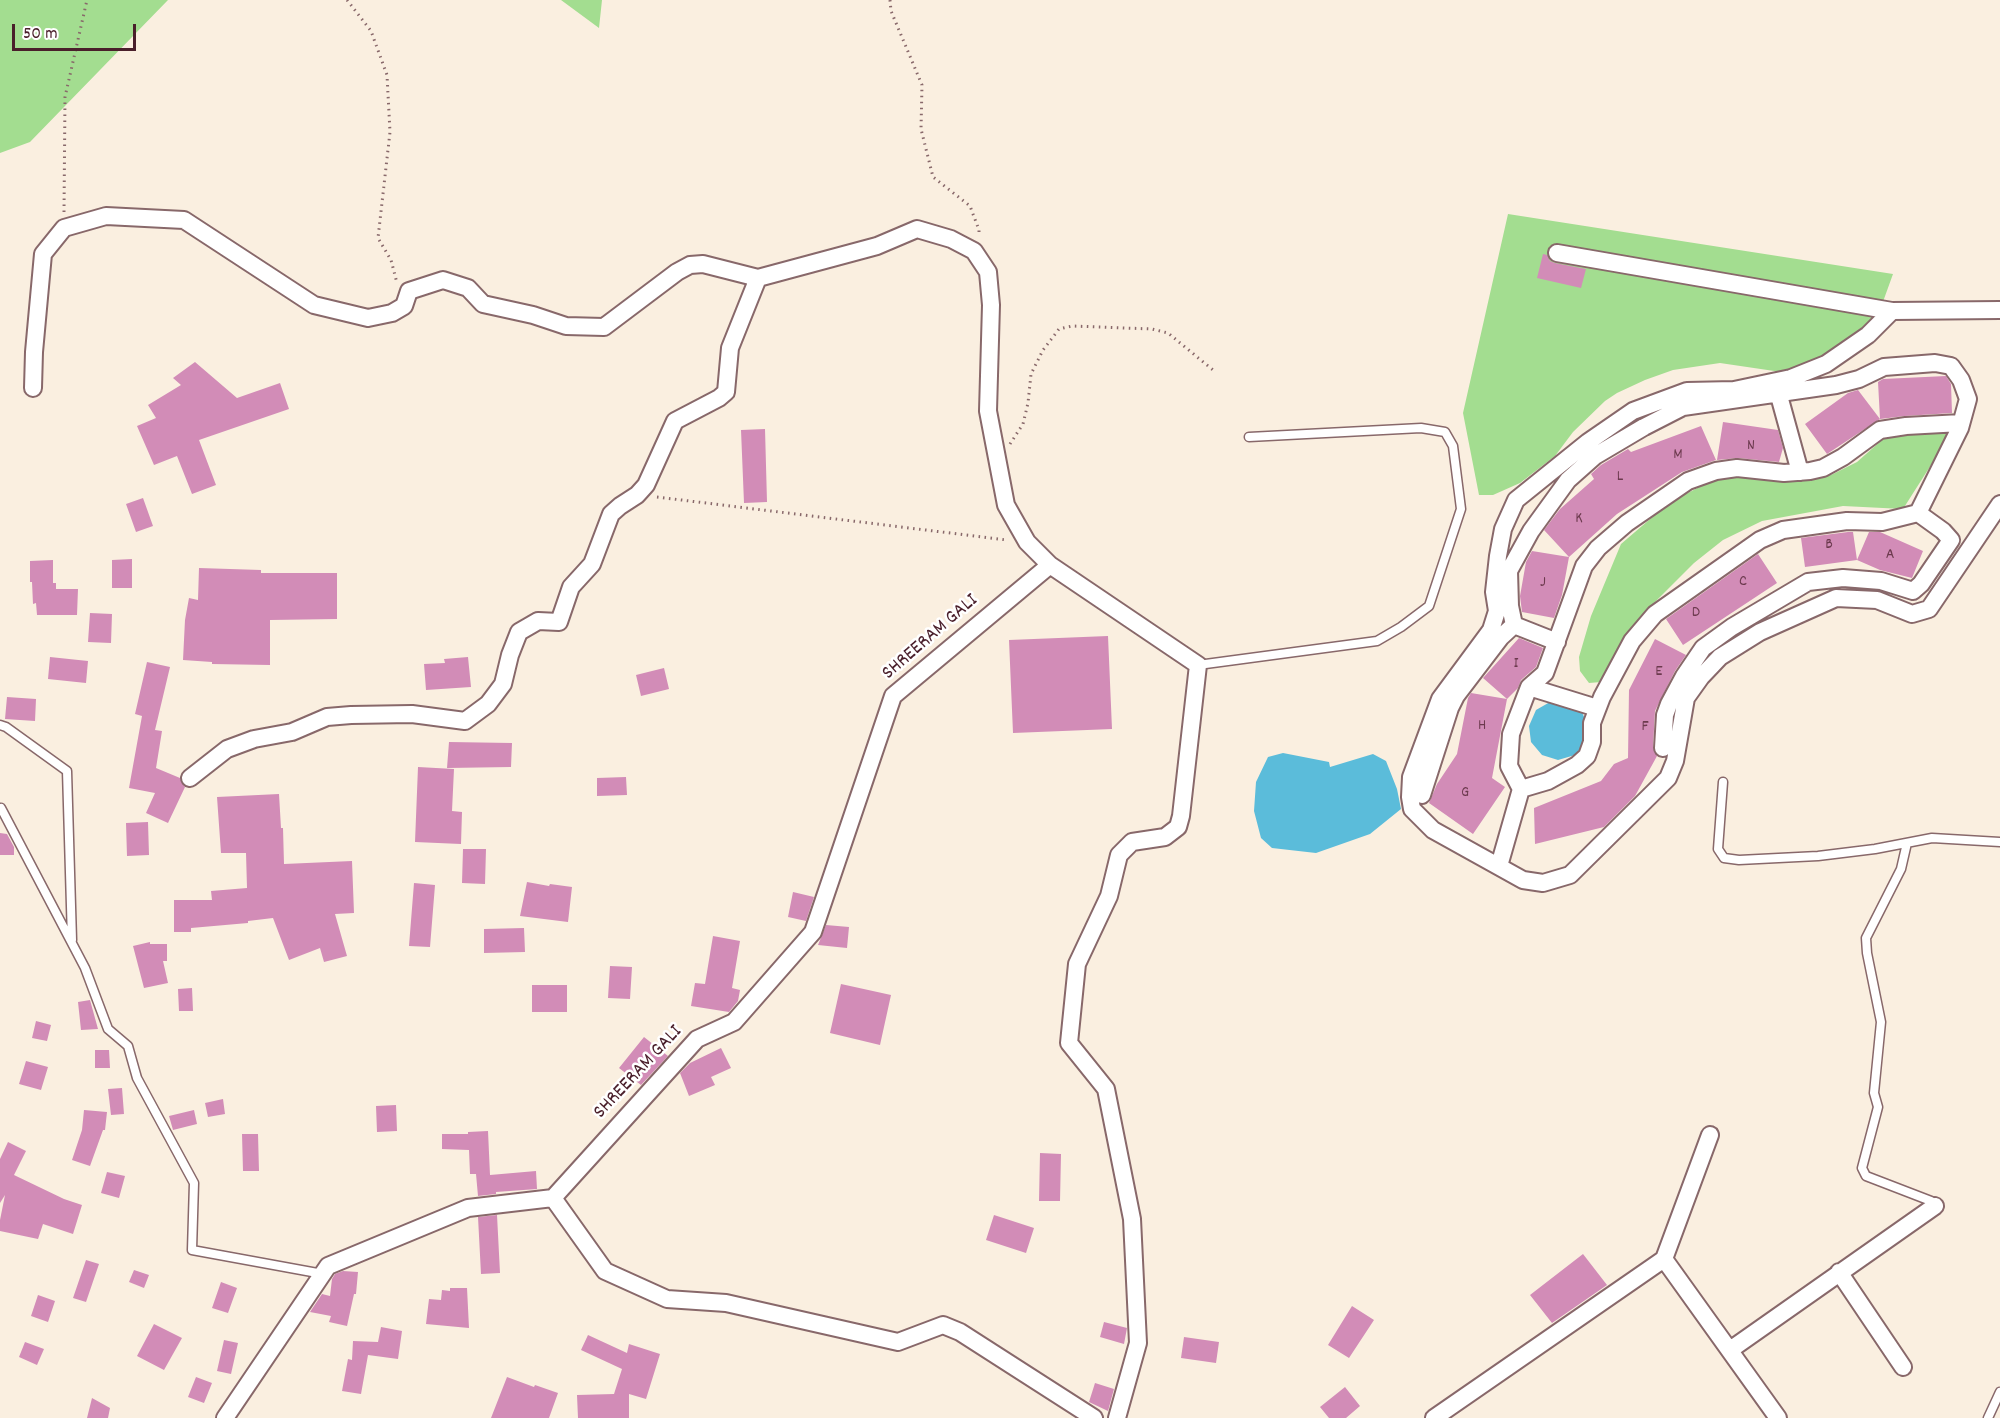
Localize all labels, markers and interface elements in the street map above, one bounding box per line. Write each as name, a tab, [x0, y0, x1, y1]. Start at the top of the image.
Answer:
scale bar	[15, 12, 140, 50]
text: 50 m	[23, 22, 58, 47]
house number: N	[1747, 437, 1755, 457]
house number: M	[1673, 446, 1683, 466]
house number: L	[1617, 468, 1623, 488]
house number: K	[1575, 510, 1583, 530]
house number: B	[1825, 536, 1833, 556]
house number: A	[1886, 546, 1894, 566]
house number: C	[1739, 573, 1747, 593]
house number: J	[1540, 574, 1546, 594]
street label: SHREERAM GALI	[878, 590, 984, 686]
house number: D	[1692, 604, 1700, 624]
house number: I	[1514, 655, 1518, 675]
house number: E	[1655, 663, 1663, 683]
house number: H	[1478, 717, 1486, 737]
house number: F	[1641, 718, 1649, 738]
house number: G	[1461, 784, 1469, 804]
street label: SHREERAM GALI	[590, 1021, 688, 1125]

